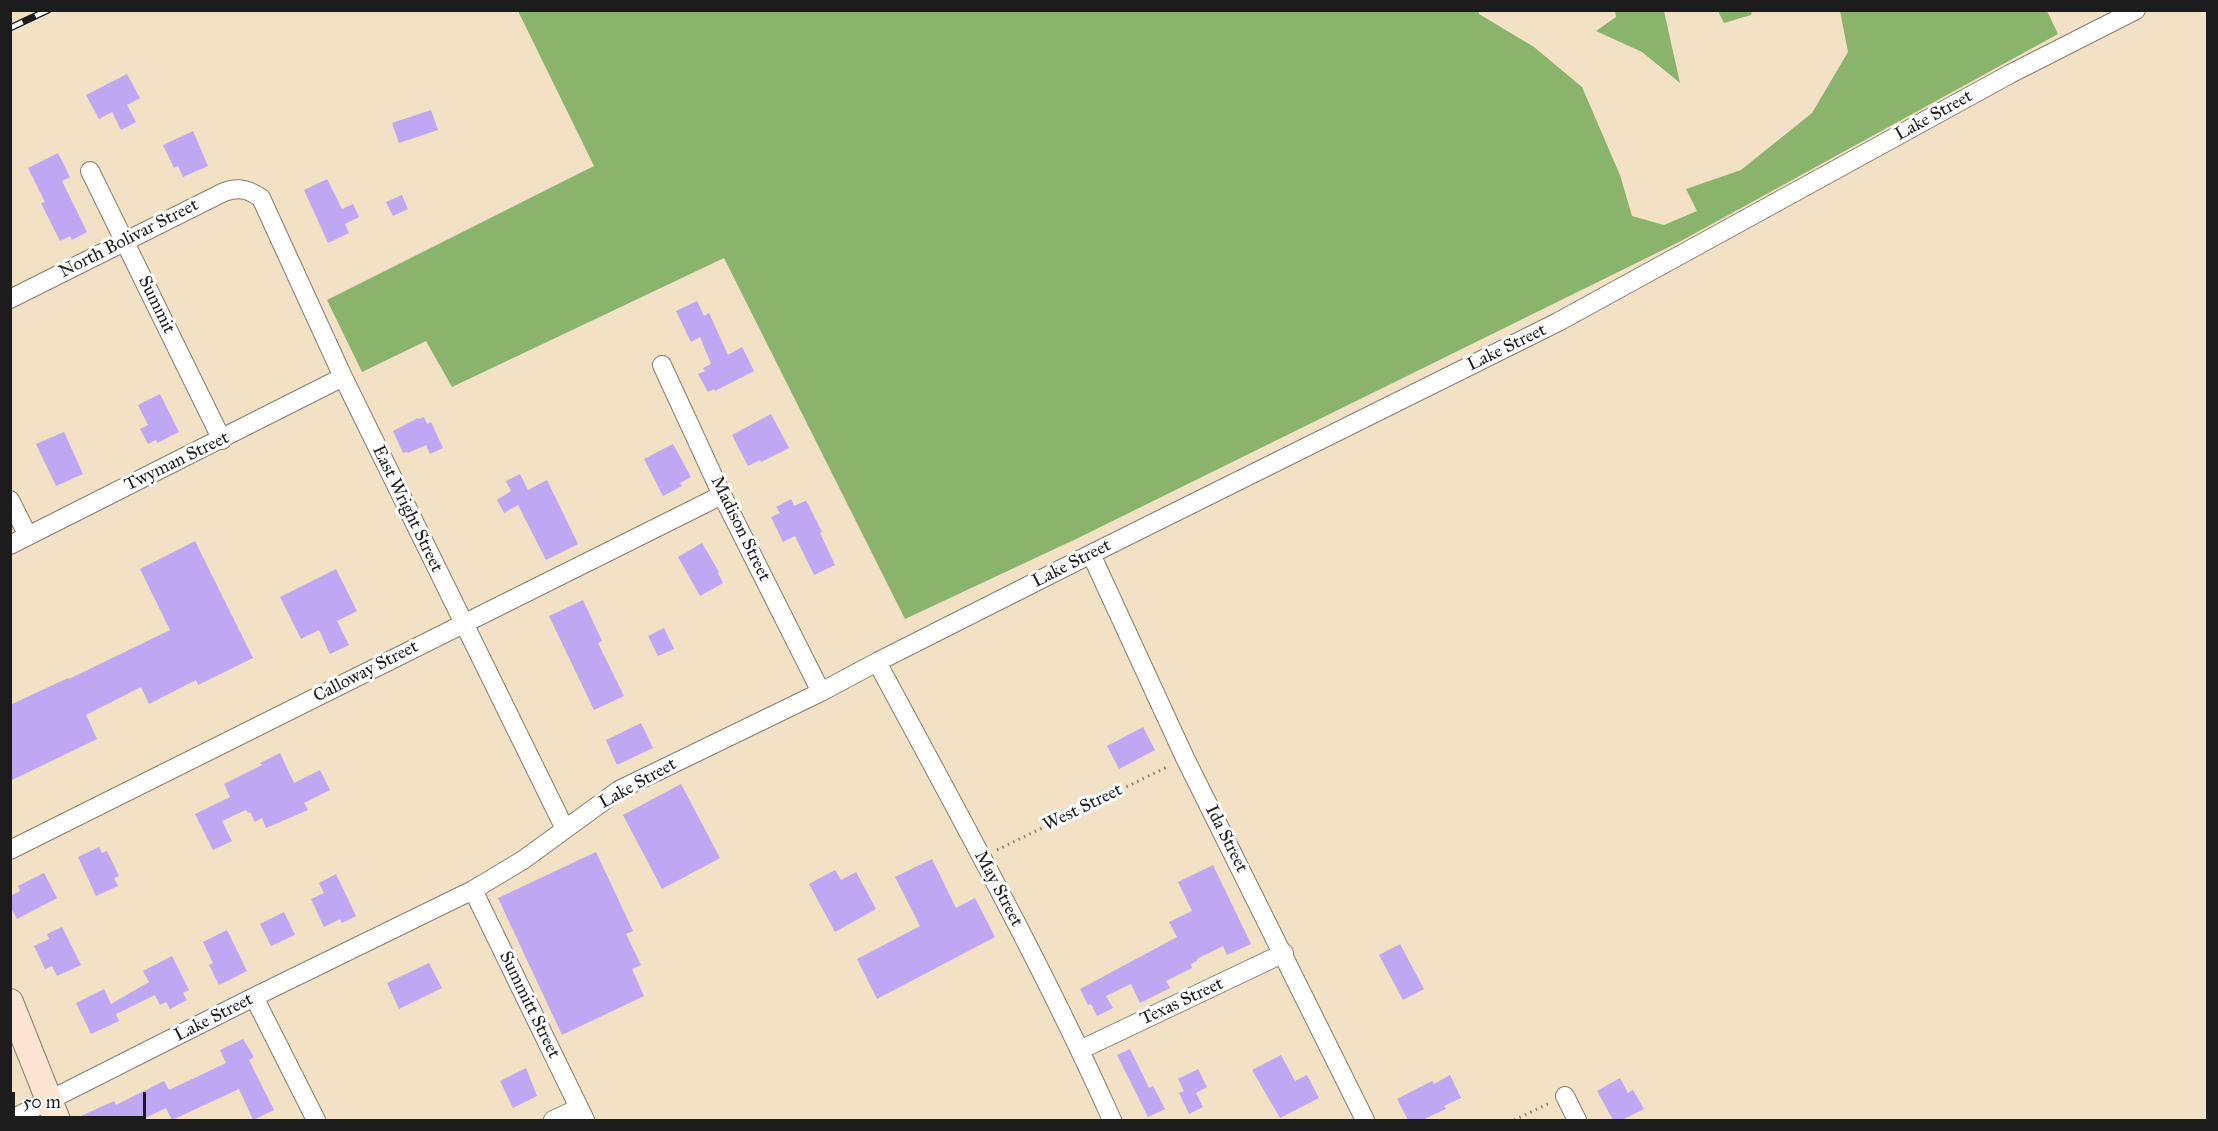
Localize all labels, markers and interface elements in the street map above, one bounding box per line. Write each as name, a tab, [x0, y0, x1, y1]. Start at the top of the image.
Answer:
street label: Lake Street	[1892, 86, 1976, 146]
street label: North Bolivar Street	[56, 195, 202, 283]
street label: Summit	[133, 273, 179, 337]
street label: Lake Street	[1464, 320, 1550, 376]
street label: Twyman Street	[121, 427, 233, 497]
street label: East Wright Street	[367, 442, 447, 576]
street label: Madison Street	[705, 473, 775, 585]
street label: Lake Street	[1029, 535, 1115, 593]
street label: Calloway Street	[310, 636, 422, 708]
street label: Lake Street	[596, 754, 680, 814]
street label: West Street	[1040, 780, 1126, 836]
street label: Ida Street	[1200, 802, 1252, 876]
street label: May Street	[969, 847, 1027, 931]
street label: Summitt Street	[494, 948, 564, 1062]
street label: Texas Street	[1137, 973, 1227, 1031]
street label: Lake Street	[171, 989, 257, 1047]
scale bar	[15, 1080, 148, 1118]
text: 50 m	[23, 1091, 61, 1113]

